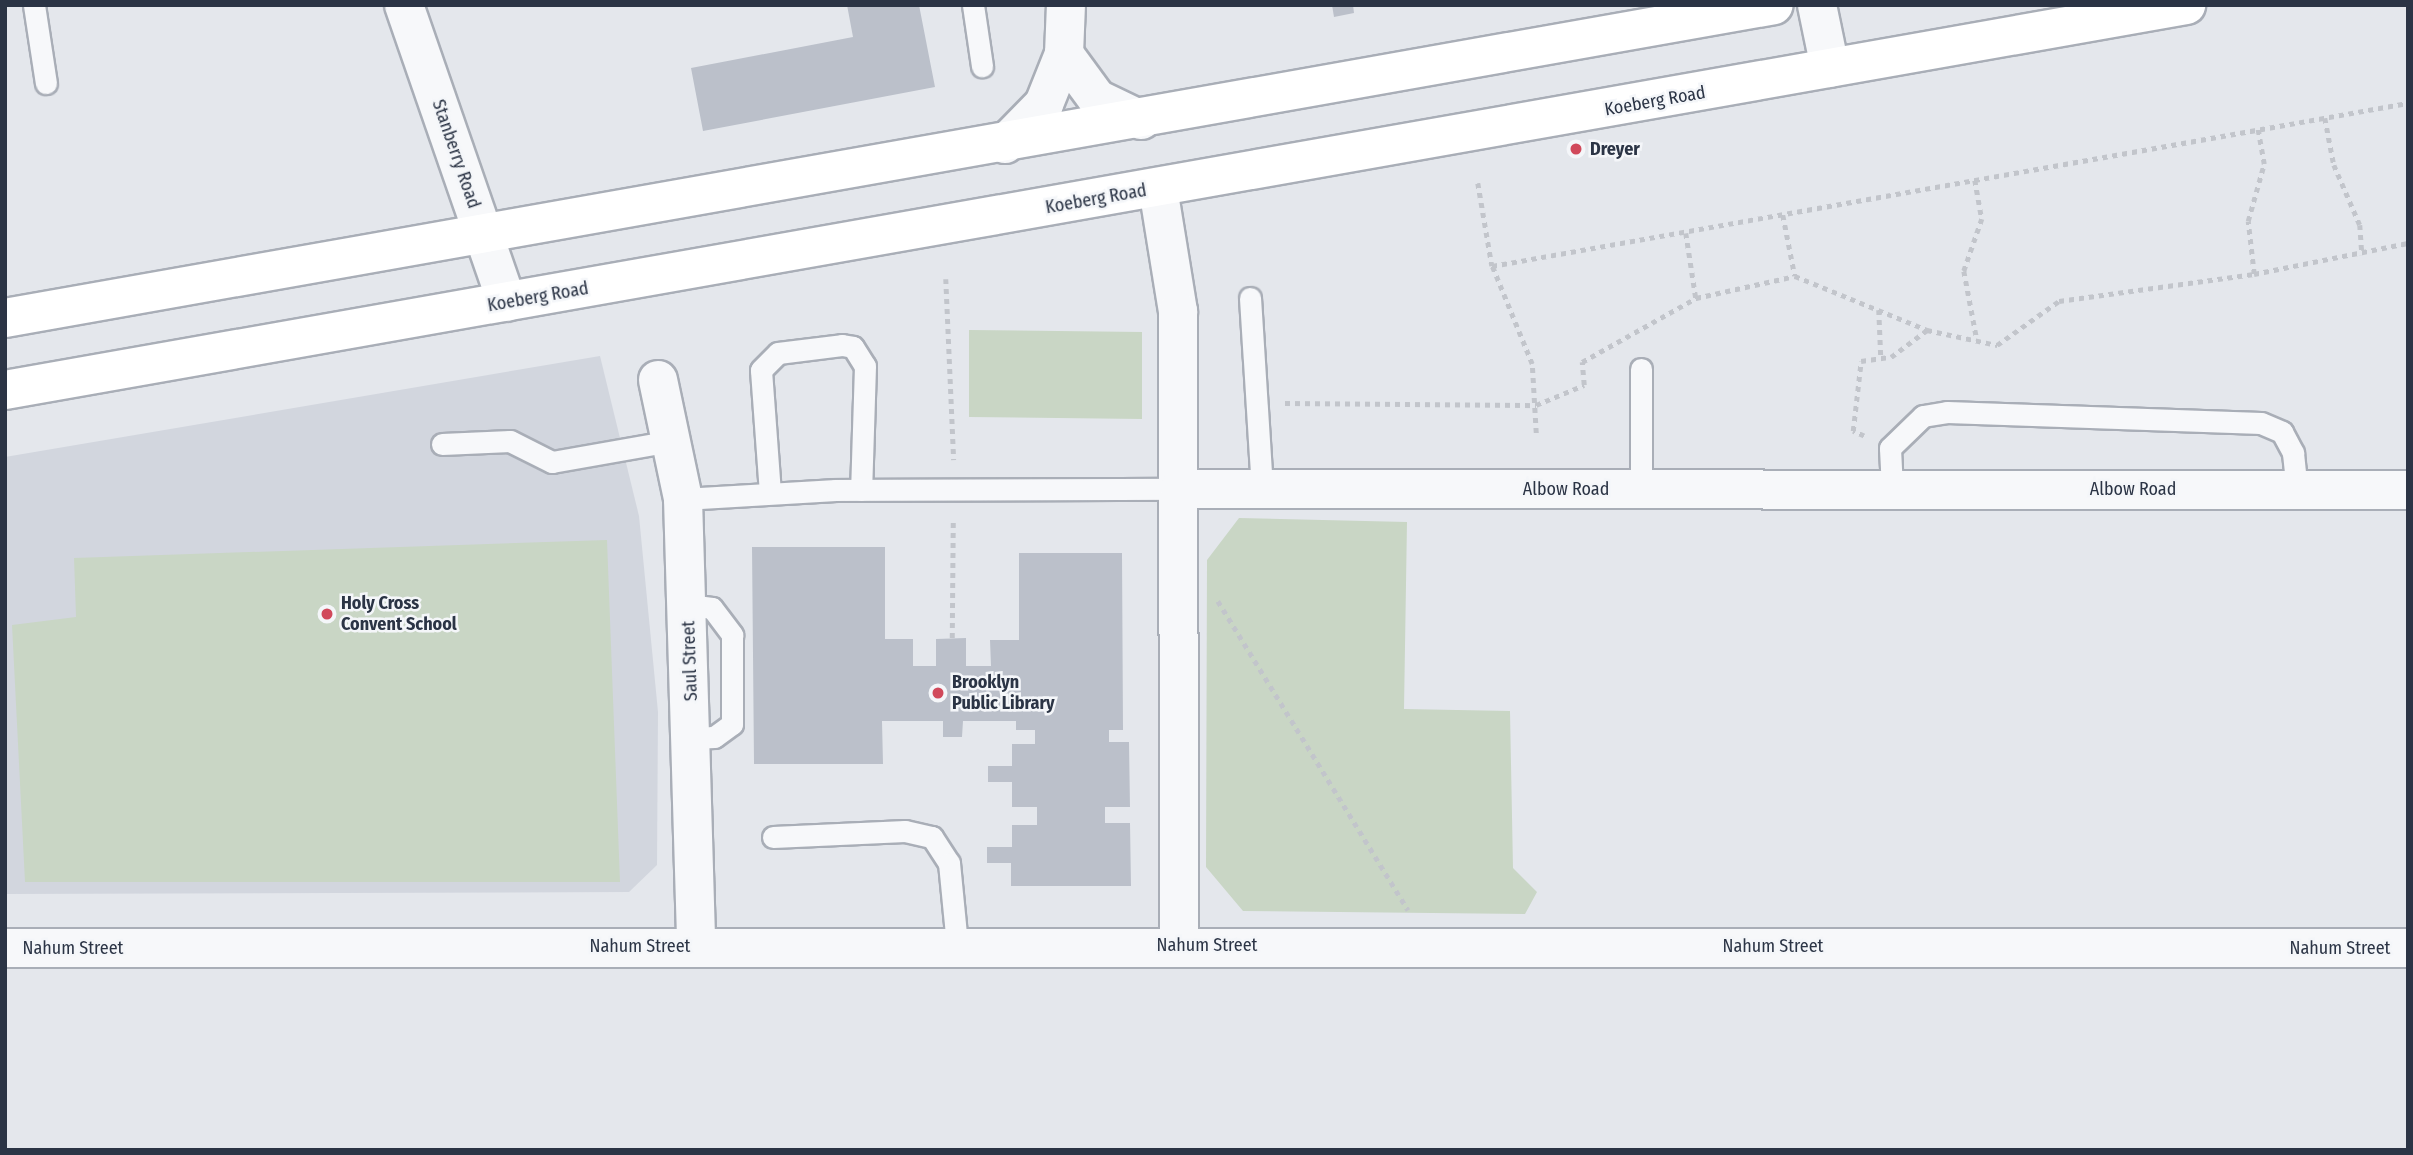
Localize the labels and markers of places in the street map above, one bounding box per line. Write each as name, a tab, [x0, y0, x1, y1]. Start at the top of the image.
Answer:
place label: Dreyer	[1590, 138, 1640, 160]
marker: Dreyer	[1568, 141, 1584, 157]
place label: Holy Cross Convent School	[341, 593, 457, 636]
marker: Holy Cross Convent School	[319, 606, 335, 622]
place label: Brooklyn Public Library	[952, 672, 1055, 714]
marker: Brooklyn Public Library	[930, 685, 946, 701]

